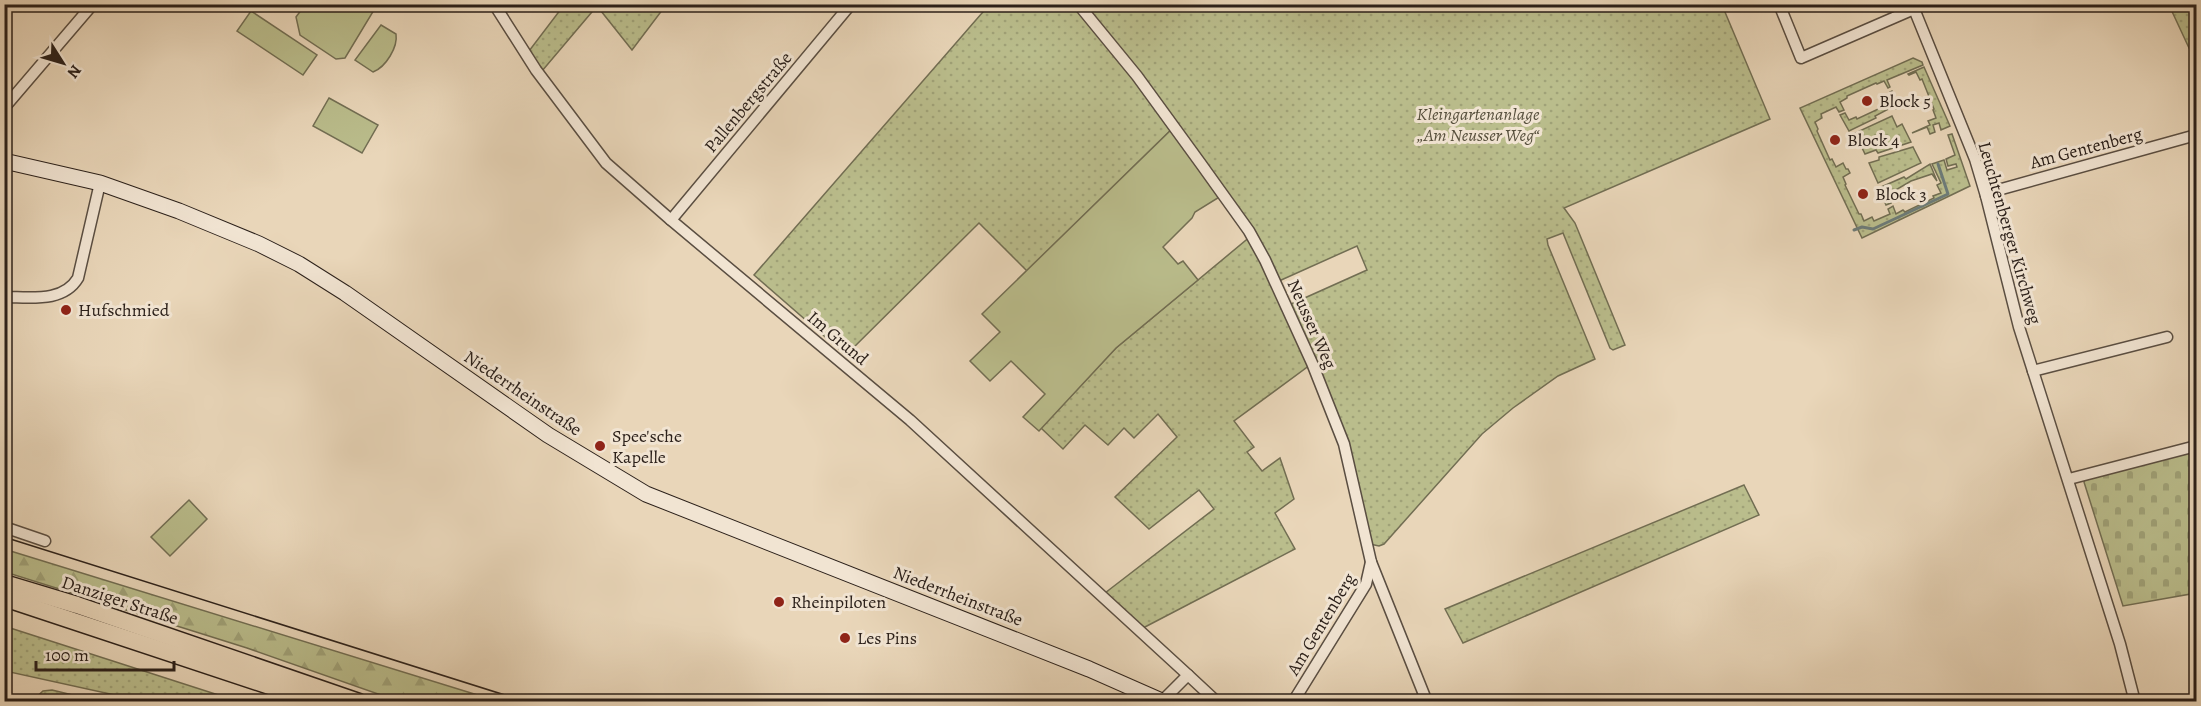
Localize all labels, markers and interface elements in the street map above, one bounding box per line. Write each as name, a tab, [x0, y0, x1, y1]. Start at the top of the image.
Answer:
north arrow	[33, 33, 93, 93]
street label: Pallenbergstraße	[699, 46, 797, 158]
text: N	[62, 60, 86, 83]
place label: Block 5	[1879, 89, 1931, 113]
marker: Block 5	[1860, 94, 1874, 108]
park label: Kleingartenanlage „Am Neusser Weg“	[1416, 102, 1540, 147]
street label: Am Gentenberg	[2026, 121, 2145, 175]
place label: Block 4	[1847, 128, 1899, 152]
marker: Block 4	[1828, 133, 1842, 147]
street label: Leuchtenberger Kirchweg	[1972, 139, 2048, 327]
place label: Block 3	[1875, 182, 1927, 206]
marker: Block 3	[1856, 187, 1870, 201]
street label: Neusser Weg	[1282, 275, 1342, 373]
place label: Hufschmied	[78, 298, 170, 322]
marker: Hufschmied	[59, 303, 73, 317]
street label: Im Grund	[802, 305, 874, 371]
street label: Niederrheinstraße	[459, 345, 587, 441]
place label: Spee'sche Kapelle	[612, 424, 682, 469]
marker: Spee'sche Kapelle	[593, 439, 607, 453]
street label: Niederrheinstraße	[890, 560, 1026, 632]
street label: Am Gentenberg	[1281, 568, 1361, 680]
street label: Danziger Straße	[59, 570, 181, 630]
place label: Rheinpiloten	[791, 590, 886, 614]
marker: Rheinpiloten	[772, 595, 786, 609]
place label: Les Pins	[857, 626, 917, 650]
marker: Les Pins	[838, 631, 852, 645]
scale bar	[36, 634, 174, 672]
text: 100 m	[45, 643, 89, 667]

